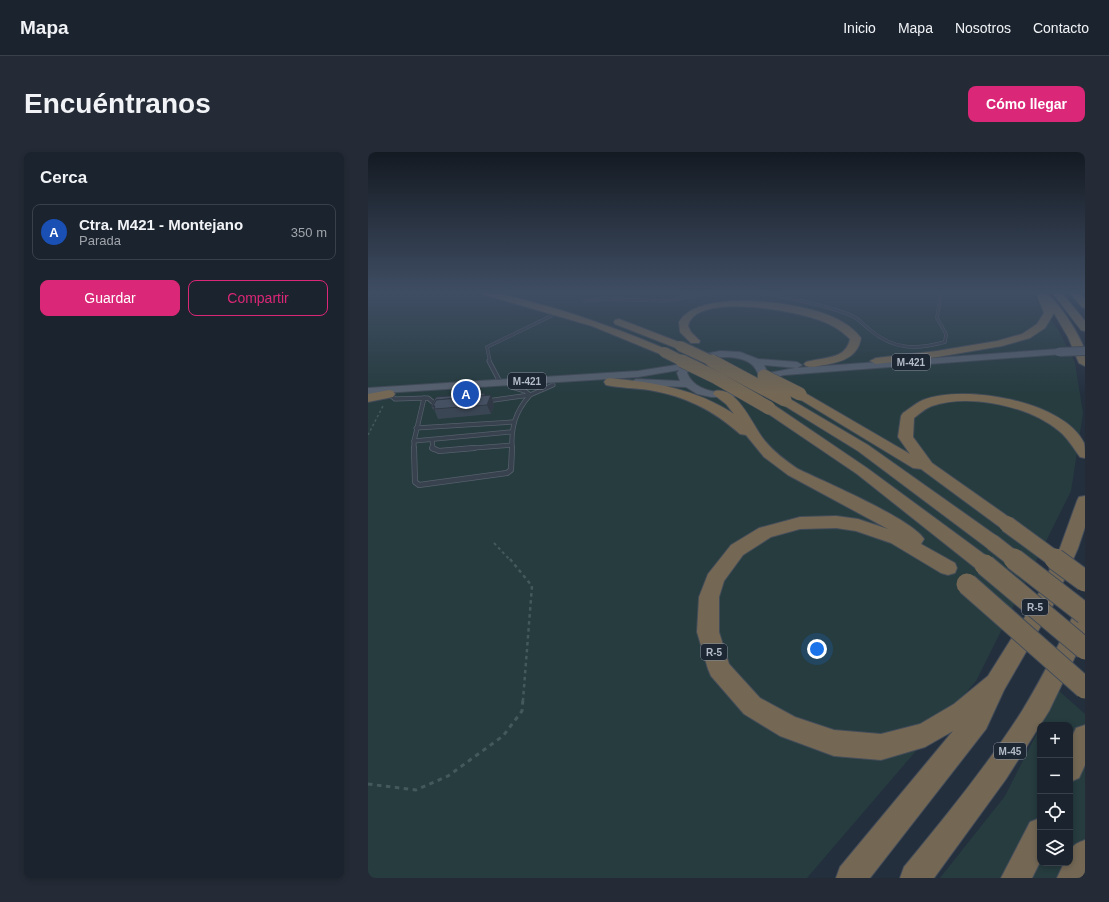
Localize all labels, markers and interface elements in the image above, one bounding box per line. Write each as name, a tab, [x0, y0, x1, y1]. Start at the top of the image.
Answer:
text: Mapa	[20, 17, 69, 38]
text: Inicio	[843, 20, 876, 36]
text: Mapa	[898, 20, 933, 36]
text: Nosotros	[955, 20, 1011, 36]
text: Contacto	[1033, 20, 1089, 36]
button: Cómo llegar	[968, 86, 1085, 122]
text: Encuéntranos	[24, 88, 211, 119]
text: Cerca	[40, 168, 87, 187]
text: Ctra. M421 - Montejano	[79, 216, 243, 233]
text: A	[49, 225, 59, 240]
text: 350 m	[291, 225, 327, 240]
text: Parada	[79, 233, 121, 248]
button: Guardar	[40, 280, 180, 316]
button: Compartir	[188, 280, 328, 316]
road number: M-421	[892, 354, 930, 370]
road number: M-421	[508, 373, 546, 389]
pin: A	[453, 379, 479, 409]
road number: R-5	[1022, 599, 1048, 615]
your location	[807, 639, 827, 659]
road number: R-5	[701, 644, 727, 660]
map controls	[1037, 722, 1073, 866]
button: +	[1037, 722, 1073, 758]
road number: M-45	[994, 743, 1026, 759]
button: −	[1037, 758, 1073, 794]
button: locate	[1037, 794, 1073, 830]
button: layers	[1037, 830, 1073, 866]

